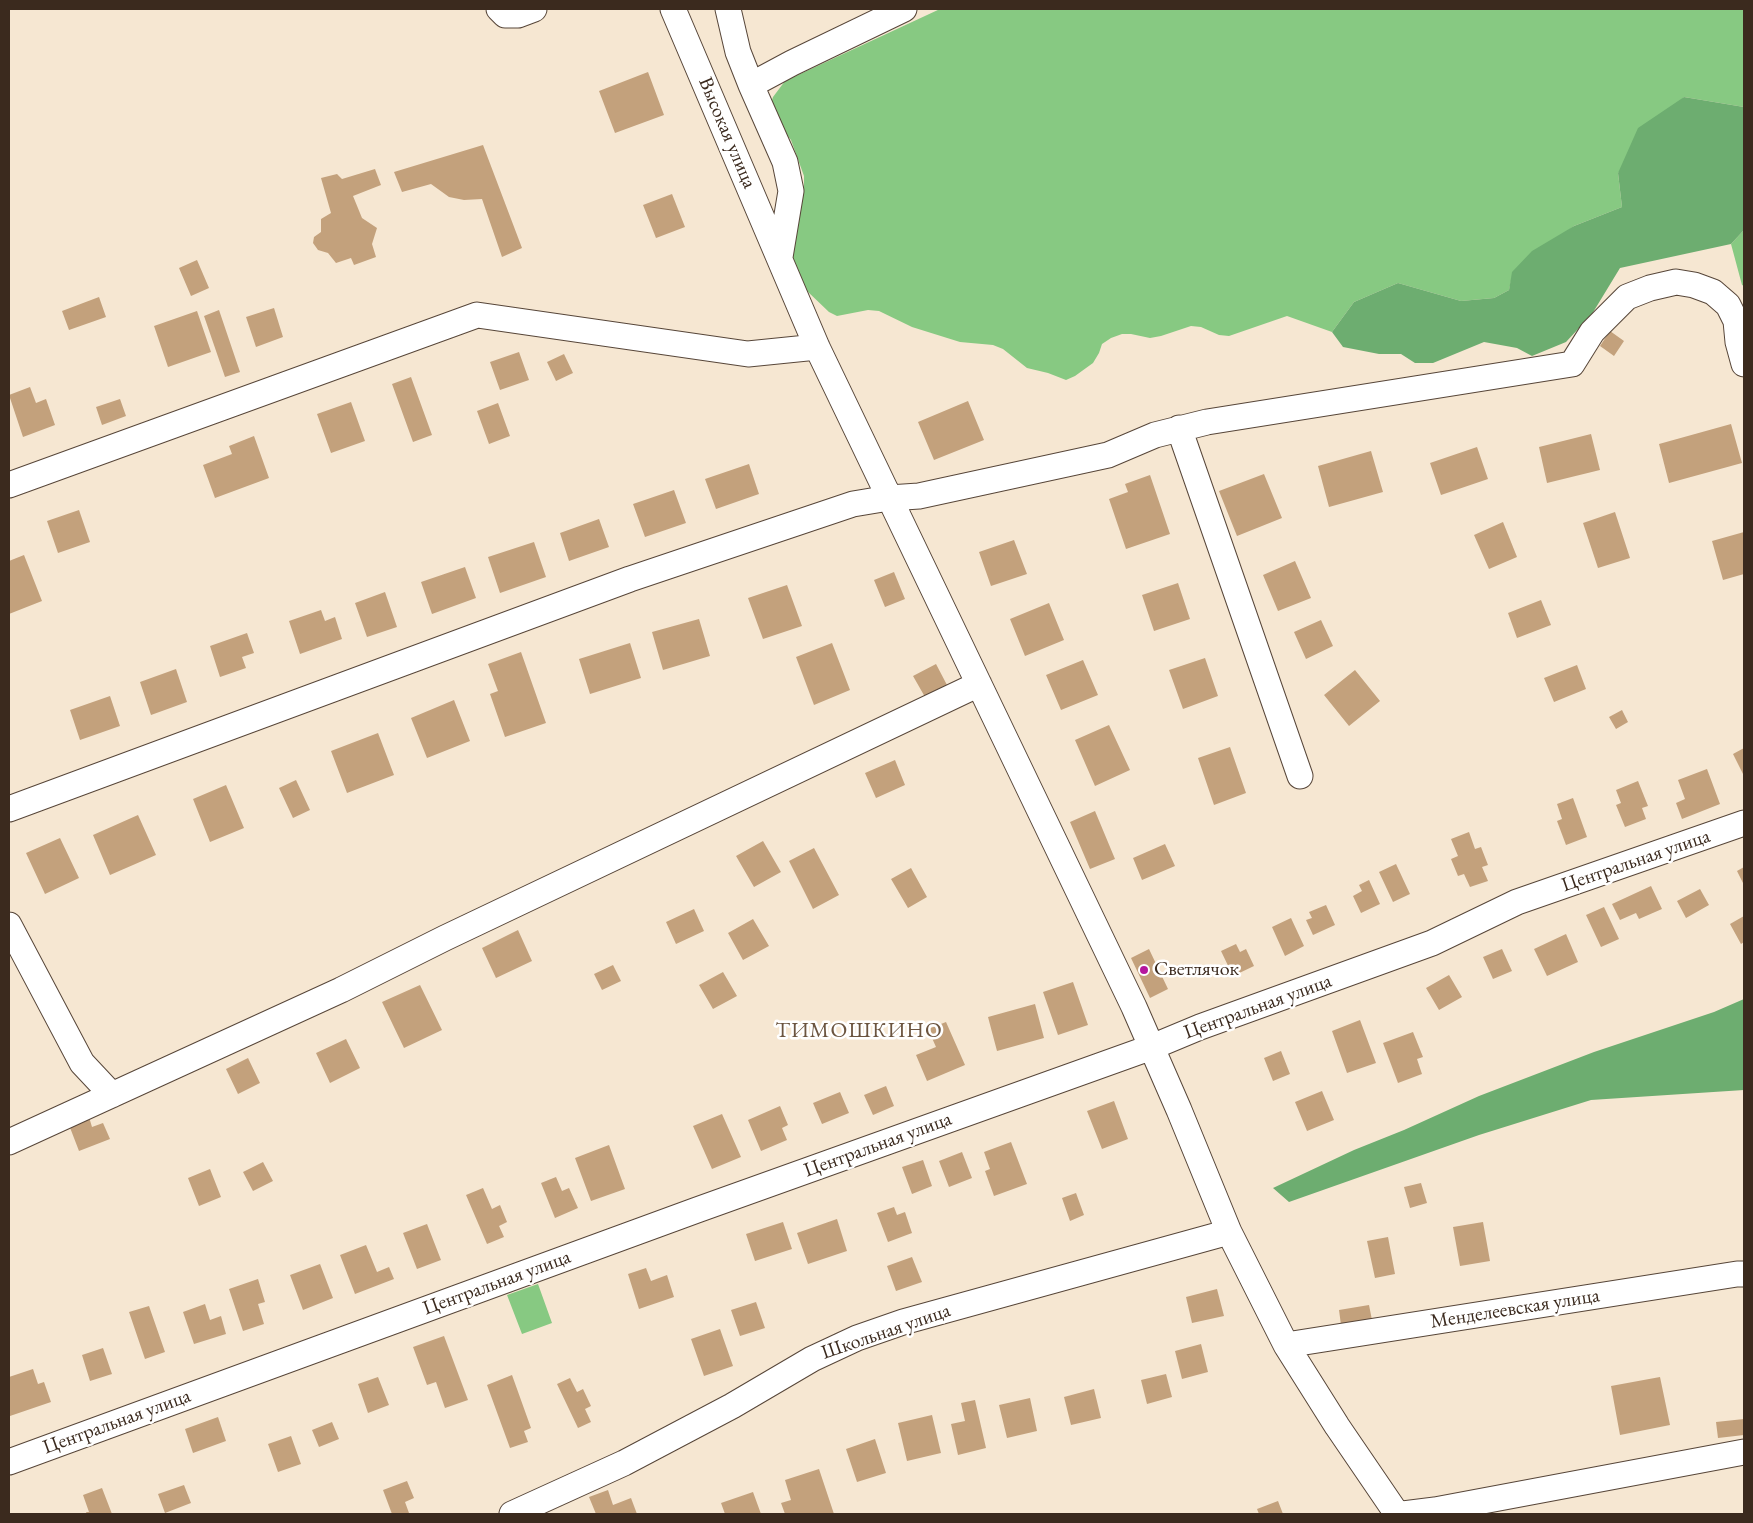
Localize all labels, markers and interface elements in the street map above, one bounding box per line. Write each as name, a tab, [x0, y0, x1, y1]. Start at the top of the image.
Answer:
street label: Высокая улица	[693, 74, 761, 192]
street label: Центральная улица	[1559, 824, 1713, 898]
place label: Светлячок	[1154, 958, 1239, 982]
marker: Светлячок	[1138, 964, 1150, 976]
street label: Центральная улица	[1181, 969, 1335, 1045]
district label: ТИМОШКИНО	[774, 1018, 944, 1044]
street label: Центральная улица	[801, 1107, 955, 1183]
street label: Центральная улица	[420, 1245, 574, 1321]
street label: Менделеевская улица	[1429, 1284, 1601, 1334]
street label: Школьная улица	[818, 1299, 954, 1365]
street label: Центральная улица	[40, 1384, 194, 1460]

